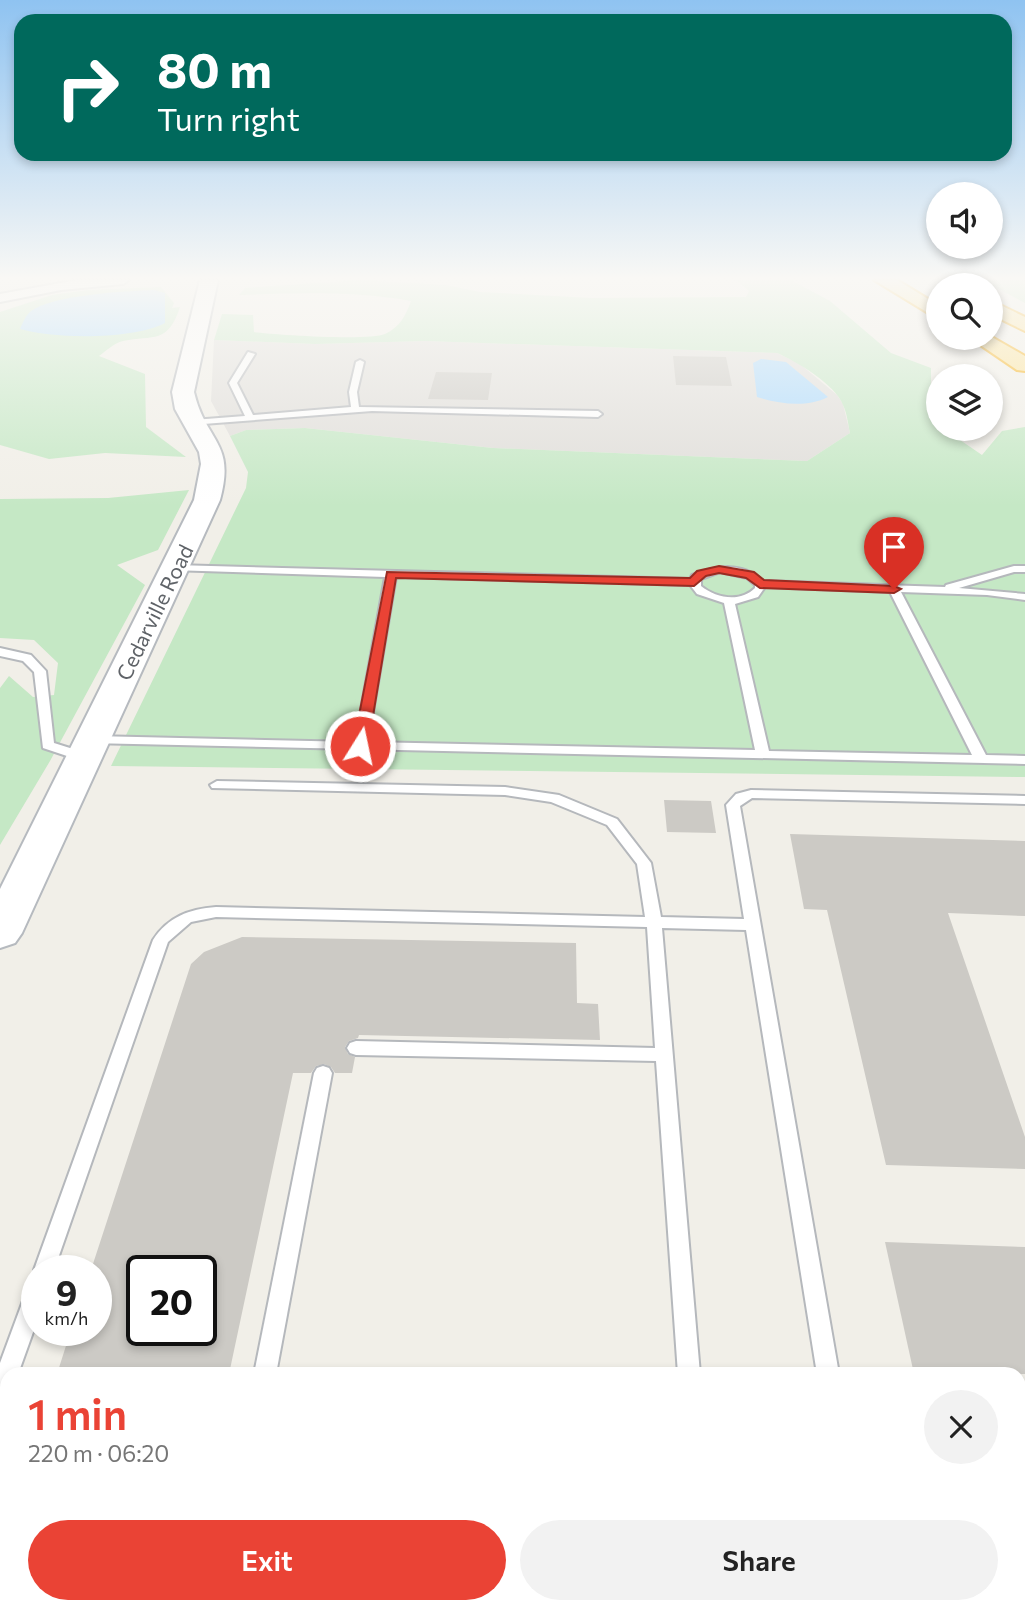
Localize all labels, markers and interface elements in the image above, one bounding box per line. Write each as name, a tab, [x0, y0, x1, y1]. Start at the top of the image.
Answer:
text: 80 m	[157, 38, 272, 98]
icon: right	[42, 42, 133, 133]
text: Turn right	[157, 98, 300, 138]
map controls	[926, 182, 1003, 441]
button: sound	[926, 182, 1003, 259]
button: search	[926, 273, 1003, 350]
button: layers	[926, 364, 1003, 441]
pin	[864, 517, 924, 589]
icon: arrive	[875, 528, 913, 566]
street label: Cedarville Road	[110, 540, 198, 684]
position arrow	[323, 709, 397, 783]
speed limit sign: 20	[126, 1255, 217, 1346]
text: 9	[56, 1270, 77, 1313]
text: km/h	[45, 1307, 88, 1329]
text: 1 min	[28, 1387, 127, 1439]
button: close	[924, 1390, 998, 1464]
text: 220 m · 06:20	[28, 1439, 169, 1467]
button: Exit	[28, 1520, 506, 1600]
button: Share	[520, 1520, 998, 1600]

